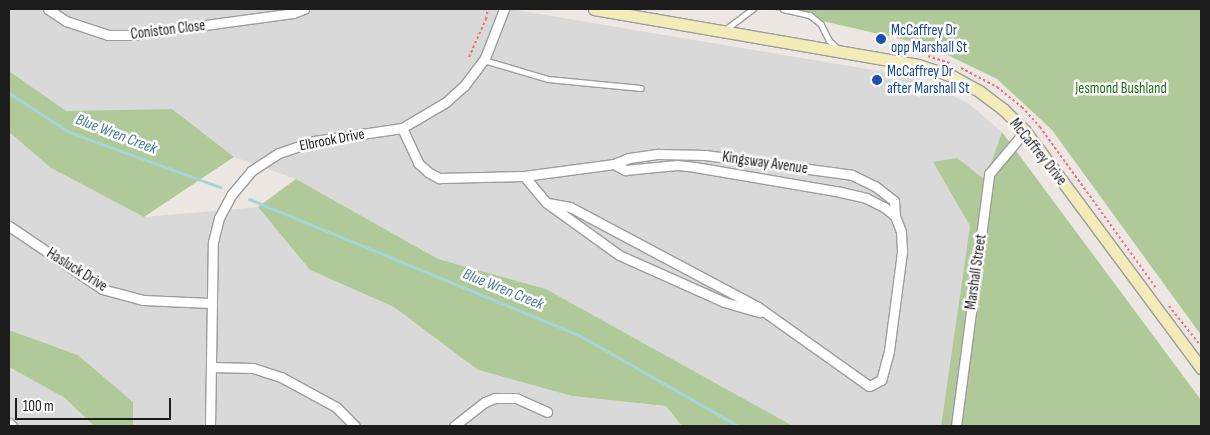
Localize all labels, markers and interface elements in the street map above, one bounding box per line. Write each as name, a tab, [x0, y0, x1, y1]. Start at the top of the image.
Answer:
street label: Coniston Close	[130, 16, 206, 44]
place label: McCaffrey Dr opp Marshall St	[891, 21, 967, 56]
marker: McCaffrey Dr opp Marshall St	[875, 33, 887, 45]
place label: McCaffrey Dr after Marshall St	[887, 62, 970, 97]
marker: McCaffrey Dr after Marshall St	[871, 74, 883, 86]
park label: Jesmond Bushland	[1075, 80, 1167, 98]
water label: Blue Wren Creek	[73, 111, 159, 159]
street label: McCaffrey Drive	[1006, 115, 1070, 189]
street label: Elbrook Drive	[298, 125, 366, 155]
street label: Kingsway Avenue	[721, 148, 809, 178]
street label: Marshall Street	[962, 233, 990, 311]
street label: Hasluck Drive	[43, 244, 111, 296]
water label: Blue Wren Creek	[460, 265, 546, 315]
scale bar	[18, 388, 174, 420]
text: 100 m	[23, 397, 54, 416]

